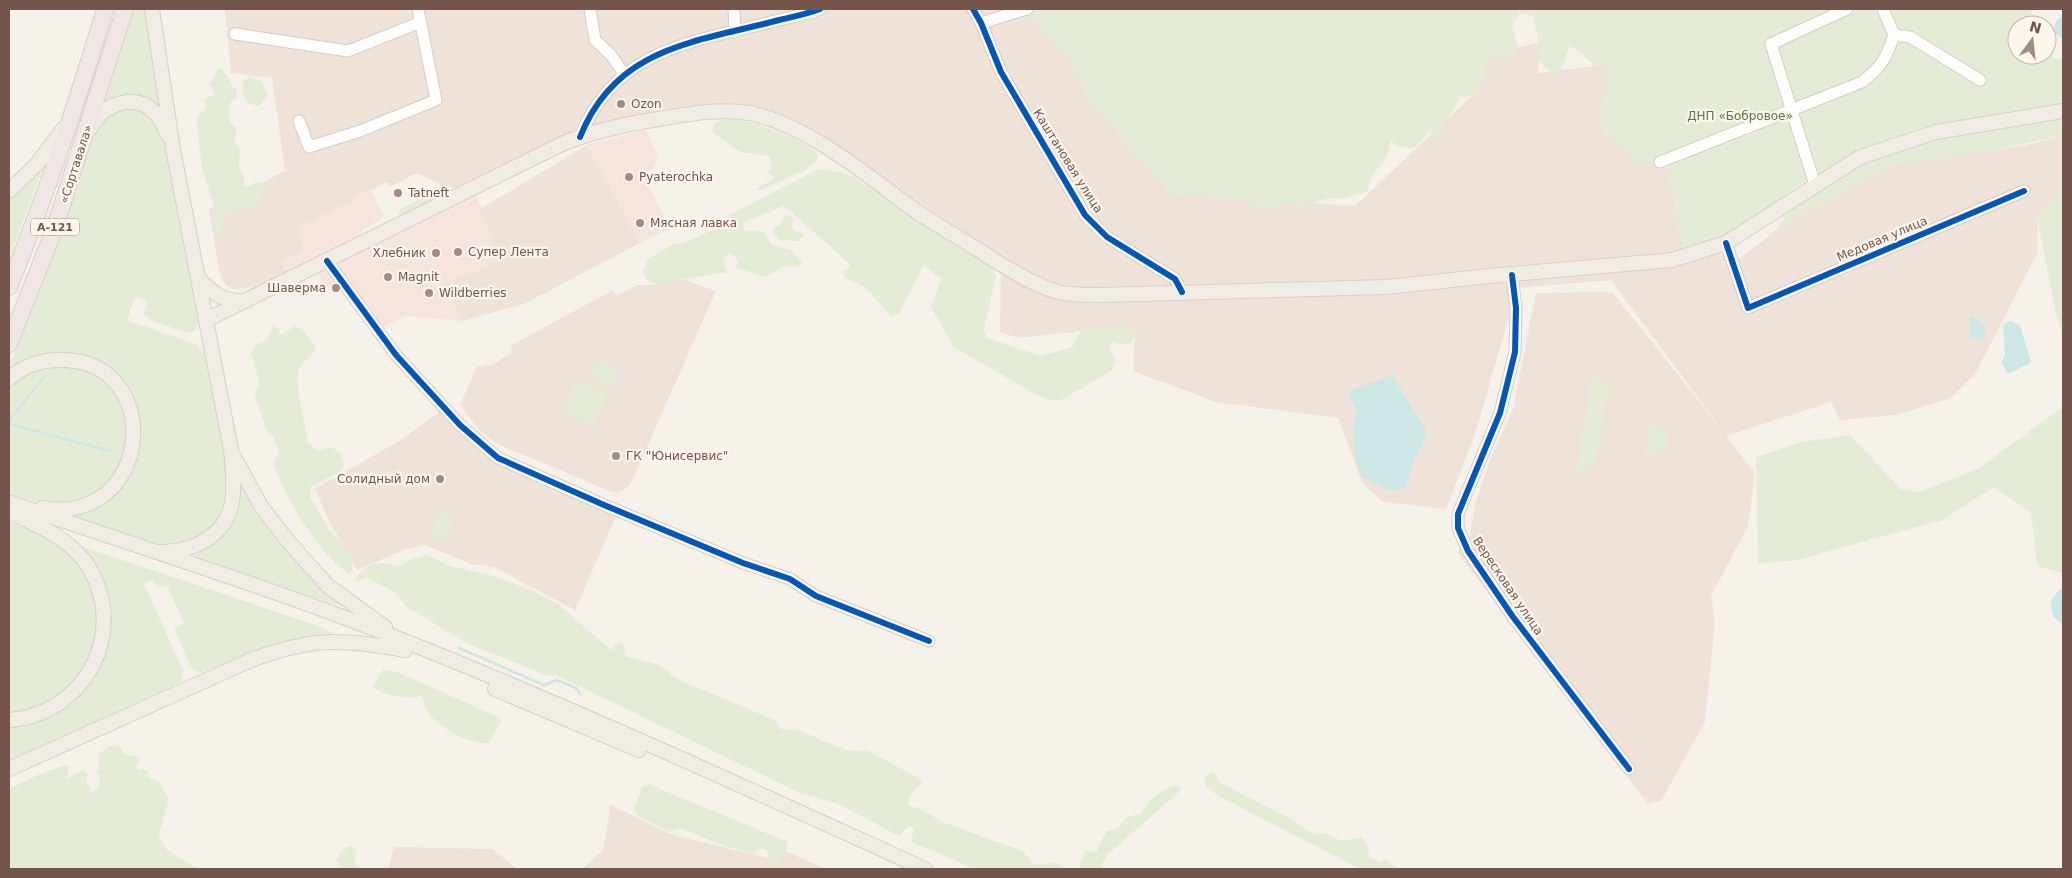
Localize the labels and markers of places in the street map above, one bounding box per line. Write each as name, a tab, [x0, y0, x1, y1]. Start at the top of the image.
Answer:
place label: Ozon	[631, 97, 662, 111]
marker: Ozon	[615, 98, 627, 110]
place label: Pyaterochka	[639, 170, 713, 184]
marker: Pyaterochka	[623, 171, 635, 183]
place label: Tatneft	[407, 186, 449, 200]
marker: Tatneft	[392, 187, 404, 199]
place label: Мясная лавка	[650, 216, 737, 230]
marker: Мясная лавка	[634, 217, 646, 229]
place label: Супер Лента	[468, 245, 549, 259]
place label: Хлебник	[372, 246, 426, 260]
marker: Супер Лента	[452, 246, 464, 258]
marker: Хлебник	[430, 247, 442, 259]
place label: Magnit	[398, 270, 439, 284]
marker: Magnit	[382, 271, 394, 283]
place label: Шаверма	[267, 281, 326, 295]
marker: Шаверма	[330, 282, 342, 294]
place label: Wildberries	[439, 286, 507, 300]
marker: Wildberries	[423, 287, 435, 299]
place label: ГК "Юнисервис"	[626, 449, 728, 463]
marker: ГК "Юнисервис"	[610, 450, 622, 462]
place label: Солидный дом	[337, 472, 430, 486]
marker: Солидный дом	[434, 473, 446, 485]

